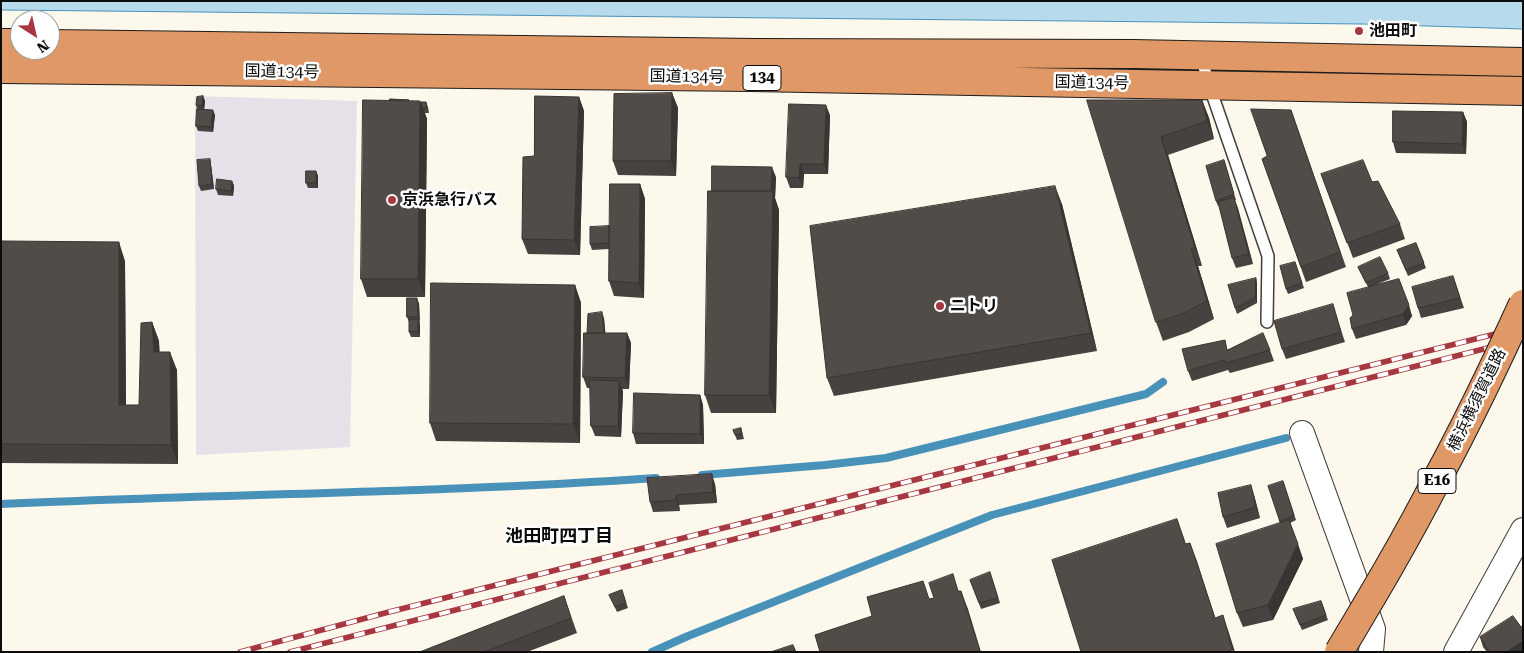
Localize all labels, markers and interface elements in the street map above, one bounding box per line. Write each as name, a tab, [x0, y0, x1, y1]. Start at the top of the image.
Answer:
north arrow	[10, 10, 60, 60]
place label: 池田町	[1369, 21, 1417, 41]
marker: 池田町	[1353, 25, 1365, 37]
text: N	[34, 37, 52, 56]
street label: 国道134号	[244, 62, 320, 82]
road number: 134	[743, 66, 781, 90]
street label: 国道134号	[649, 67, 725, 87]
street label: 国道134号	[1054, 73, 1130, 93]
place label: 京浜急行バス	[402, 190, 498, 210]
marker: 京浜急行バス	[386, 194, 398, 206]
place label: ニトリ	[950, 296, 998, 316]
marker: ニトリ	[934, 300, 946, 312]
street label: 横浜横須賀道路	[1444, 345, 1510, 455]
road number: E16	[1418, 468, 1456, 494]
district label: 池田町四丁目	[505, 526, 613, 548]

